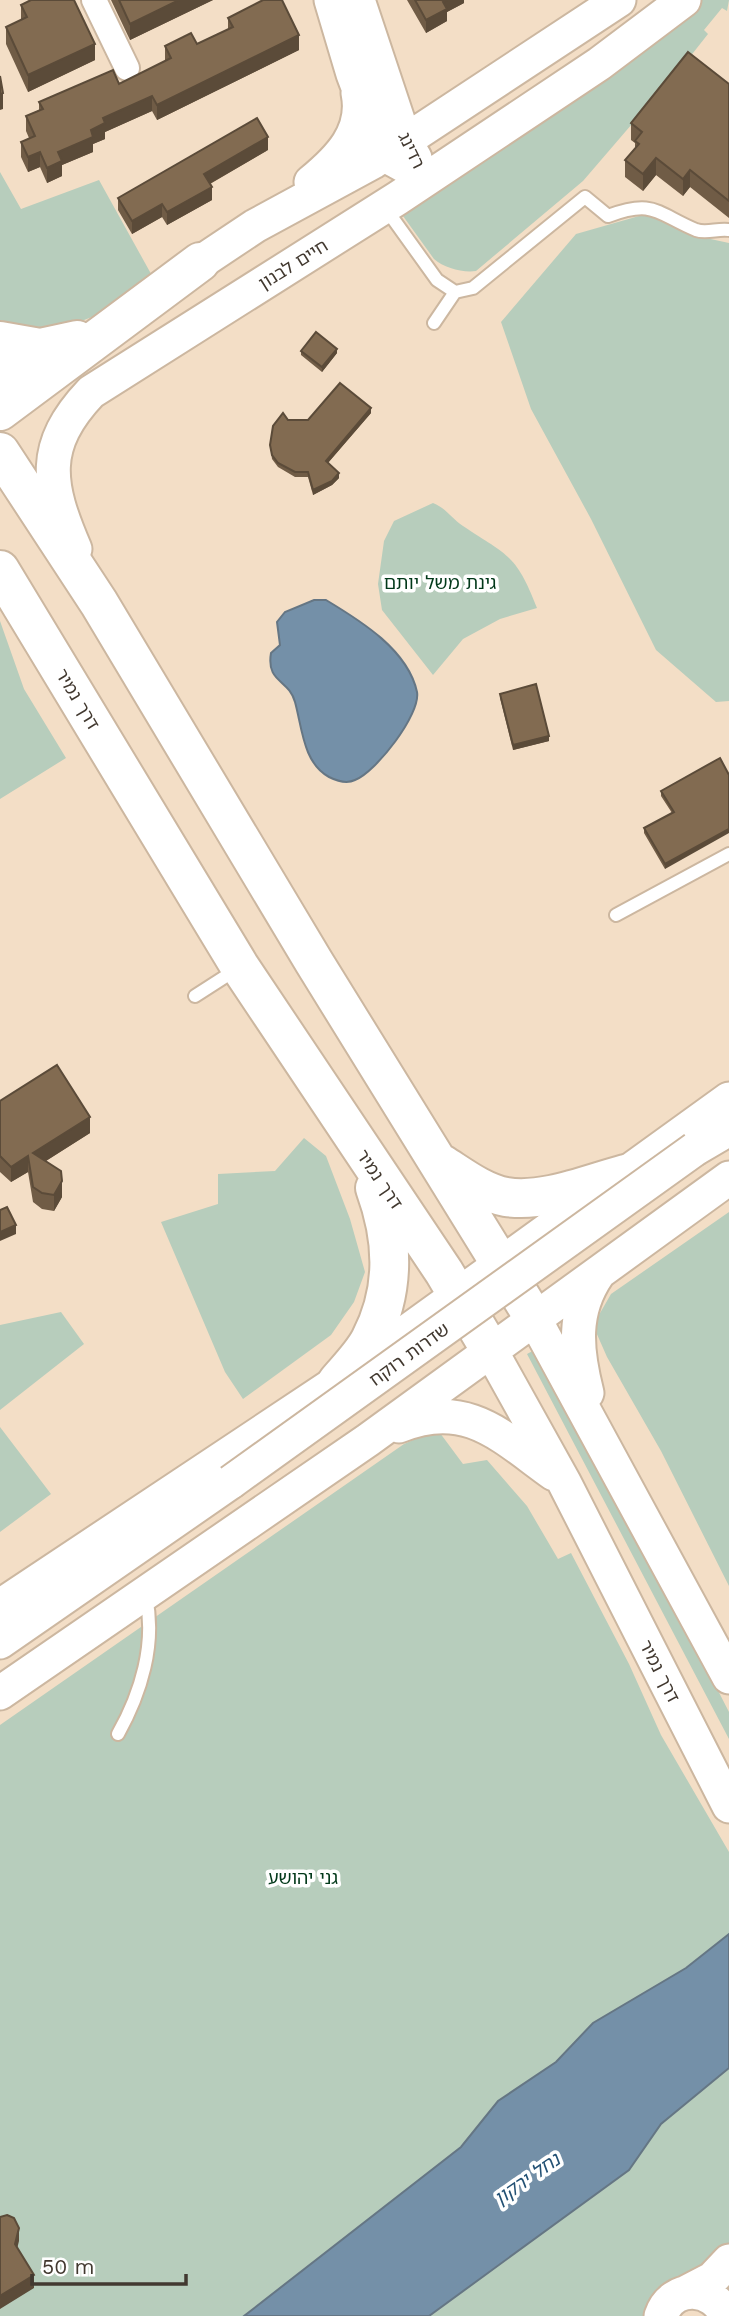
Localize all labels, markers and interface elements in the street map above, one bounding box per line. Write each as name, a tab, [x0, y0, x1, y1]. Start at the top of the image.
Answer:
street label: רדינג	[394, 128, 430, 172]
street label: חיים לבנון	[255, 235, 331, 293]
park label: גינת משל יותם	[384, 572, 497, 593]
street label: דרך נמיר	[52, 665, 104, 733]
street label: דרך נמיר	[352, 1145, 408, 1213]
street label: שדרות רוקח	[365, 1318, 453, 1390]
street label: דרך נמיר	[635, 1636, 685, 1706]
park label: גני יהושע	[268, 1867, 338, 1888]
water label: נחל ירקון	[490, 2147, 566, 2210]
scale bar	[32, 2242, 186, 2286]
text: 50 m	[42, 2254, 94, 2279]

